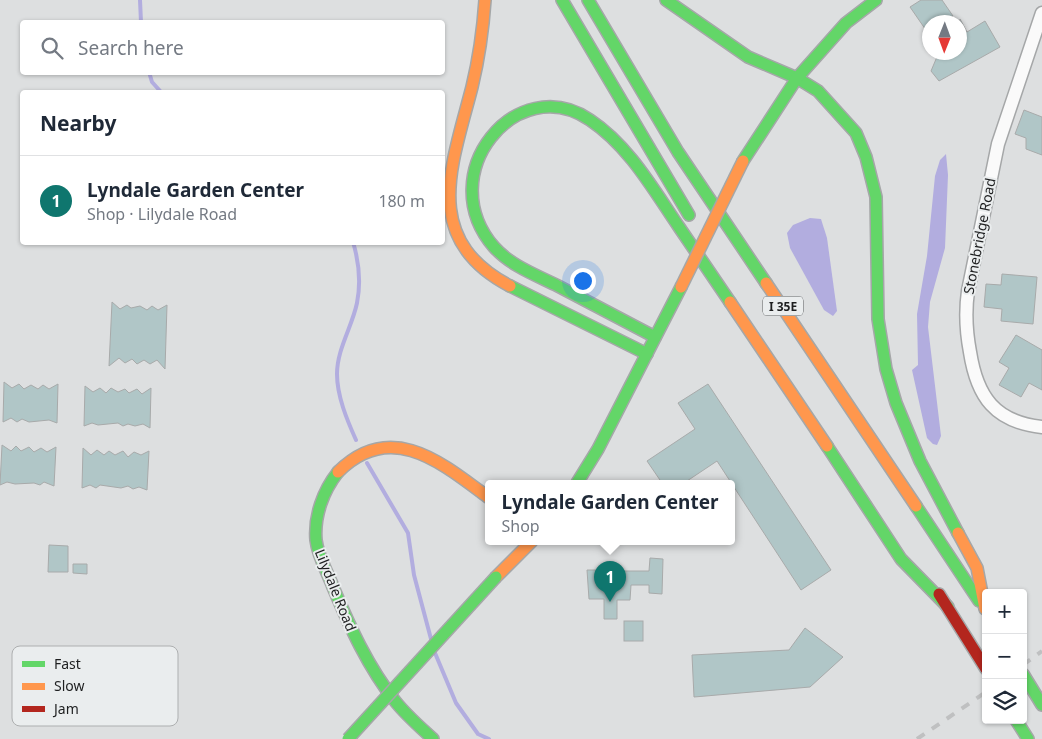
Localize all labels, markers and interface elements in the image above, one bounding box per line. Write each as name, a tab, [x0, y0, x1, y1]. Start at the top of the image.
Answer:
north arrow	[922, 15, 967, 60]
search box	[20, 20, 445, 75]
icon: search	[38, 34, 66, 62]
text: Search here	[78, 35, 184, 61]
text: Nearby	[40, 109, 116, 137]
street label: Stonebridge Road	[958, 176, 1000, 296]
text: Lyndale Garden Center	[87, 177, 304, 203]
text: 1	[51, 190, 61, 212]
text: 180 m	[378, 190, 425, 212]
text: Shop · Lilydale Road	[87, 203, 237, 225]
your location	[570, 268, 596, 294]
road number: I 35E	[763, 296, 803, 316]
popup	[485, 480, 735, 545]
text: Lyndale Garden Center	[501, 489, 719, 515]
text: Shop	[501, 515, 540, 537]
street label: Lilydale Road	[311, 546, 361, 634]
pin: 1	[594, 561, 626, 602]
map controls	[982, 589, 1027, 724]
button: +	[982, 589, 1027, 634]
button: −	[982, 634, 1027, 679]
legend	[12, 646, 178, 726]
text: Fast	[54, 654, 81, 673]
text: Slow	[54, 676, 85, 695]
button: layers	[982, 679, 1027, 724]
text: Jam	[52, 699, 79, 718]

